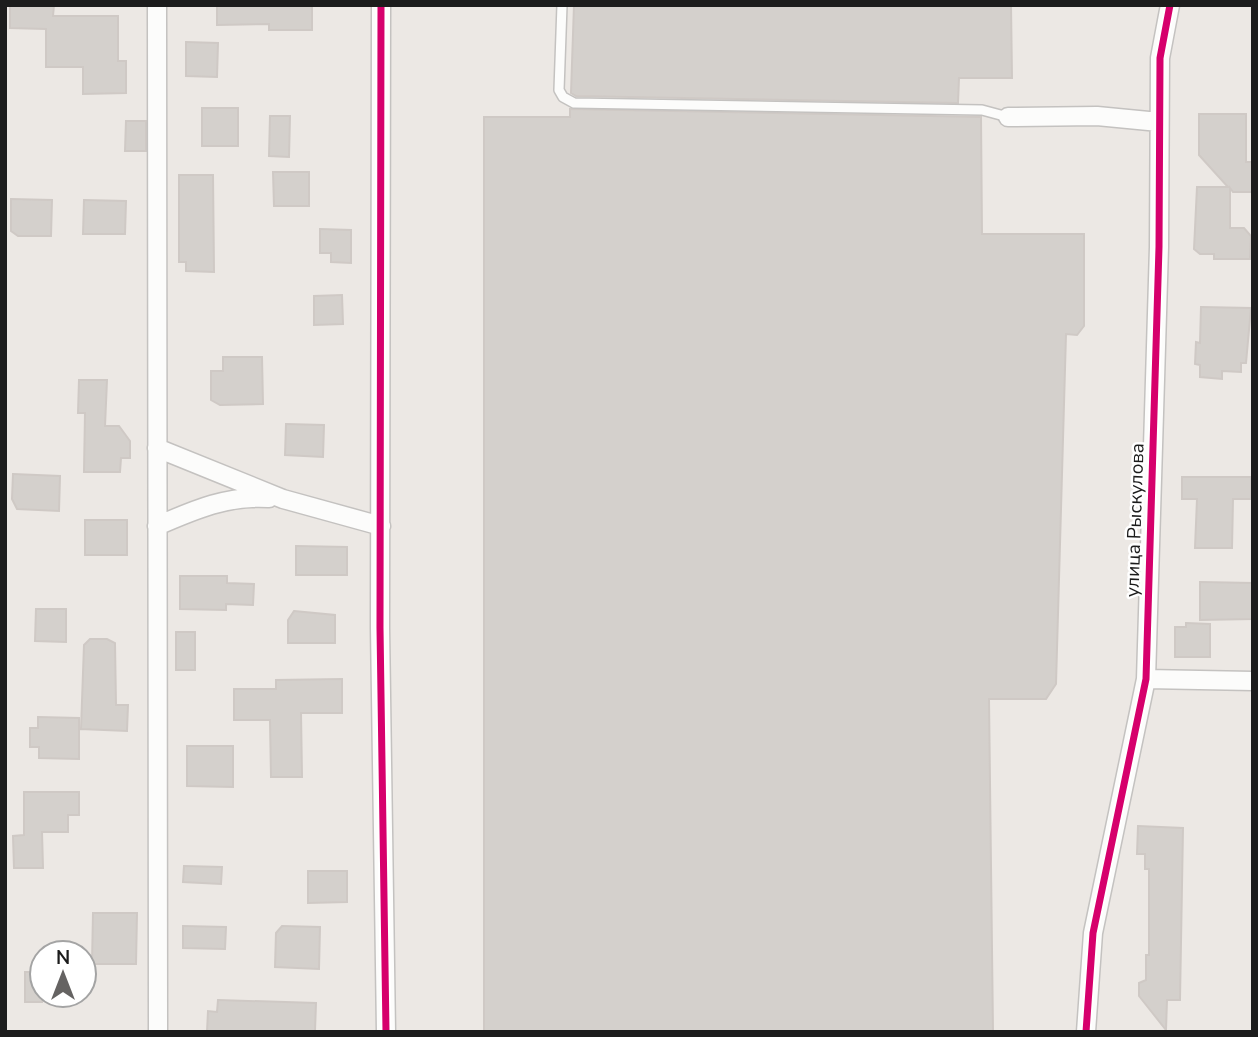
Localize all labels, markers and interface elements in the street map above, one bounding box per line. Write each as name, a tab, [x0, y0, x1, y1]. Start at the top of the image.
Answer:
street label: улица Рыскулова	[1119, 443, 1151, 598]
north arrow	[28, 939, 98, 1009]
text: N	[56, 945, 70, 971]

